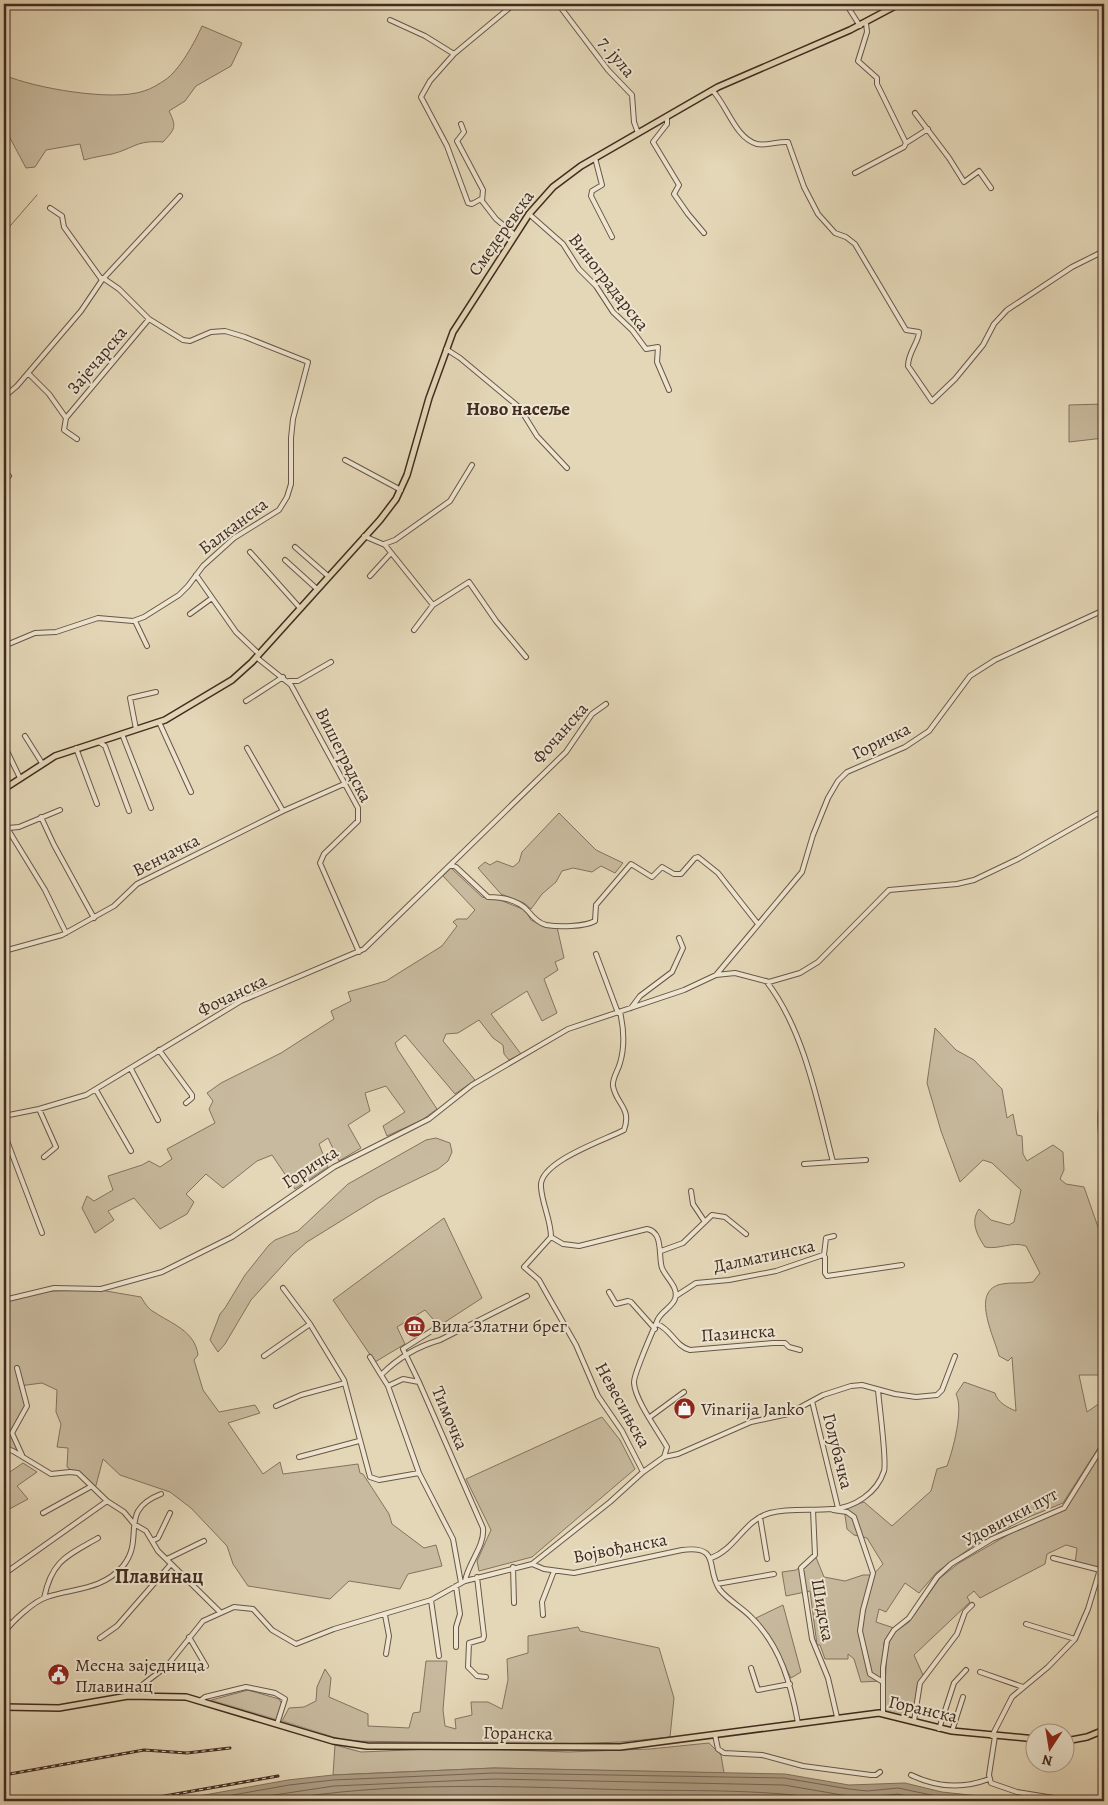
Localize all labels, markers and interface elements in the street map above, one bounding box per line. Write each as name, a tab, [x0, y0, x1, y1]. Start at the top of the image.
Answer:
street label: 7. јула	[593, 32, 641, 83]
street label: Смедеревска	[463, 185, 540, 281]
street label: Виноградарска	[563, 228, 655, 336]
street label: Зајечарска	[61, 320, 133, 399]
district label: Ново насеље	[466, 396, 570, 422]
street label: Балканска	[194, 492, 273, 560]
street label: Фочанска	[527, 697, 594, 769]
street label: Вишеградска	[310, 704, 378, 807]
street label: Горичка	[848, 716, 915, 766]
street label: Венчачка	[128, 828, 204, 882]
street label: Фочанска	[193, 968, 271, 1022]
street label: Горичка	[277, 1139, 343, 1194]
street label: Далматинска	[711, 1233, 818, 1278]
museum icon: Вила Златни брег	[403, 1314, 427, 1338]
place label: Вила Златни брег	[431, 1314, 567, 1338]
street label: Пазинска	[700, 1318, 777, 1348]
street label: Невесињска	[590, 1358, 657, 1453]
street label: Тимочка	[426, 1383, 474, 1454]
shop icon: Vinarija Janko	[673, 1397, 697, 1421]
place label: Vinarija Janko	[700, 1397, 804, 1421]
street label: Голубачка	[817, 1411, 859, 1492]
street label: Удовички пут	[958, 1482, 1062, 1552]
street label: Војвођанска	[571, 1527, 670, 1569]
district label: Плавинац	[115, 1563, 203, 1590]
street label: Шидска	[806, 1577, 840, 1644]
place label: Месна заједница Плавинац	[75, 1653, 206, 1698]
public building icon: Месна заједница Плавинац	[47, 1663, 71, 1687]
street label: Горанска	[886, 1689, 961, 1729]
street label: Горанска	[483, 1720, 554, 1746]
north arrow	[1026, 1722, 1076, 1772]
text: N	[1040, 1750, 1054, 1771]

